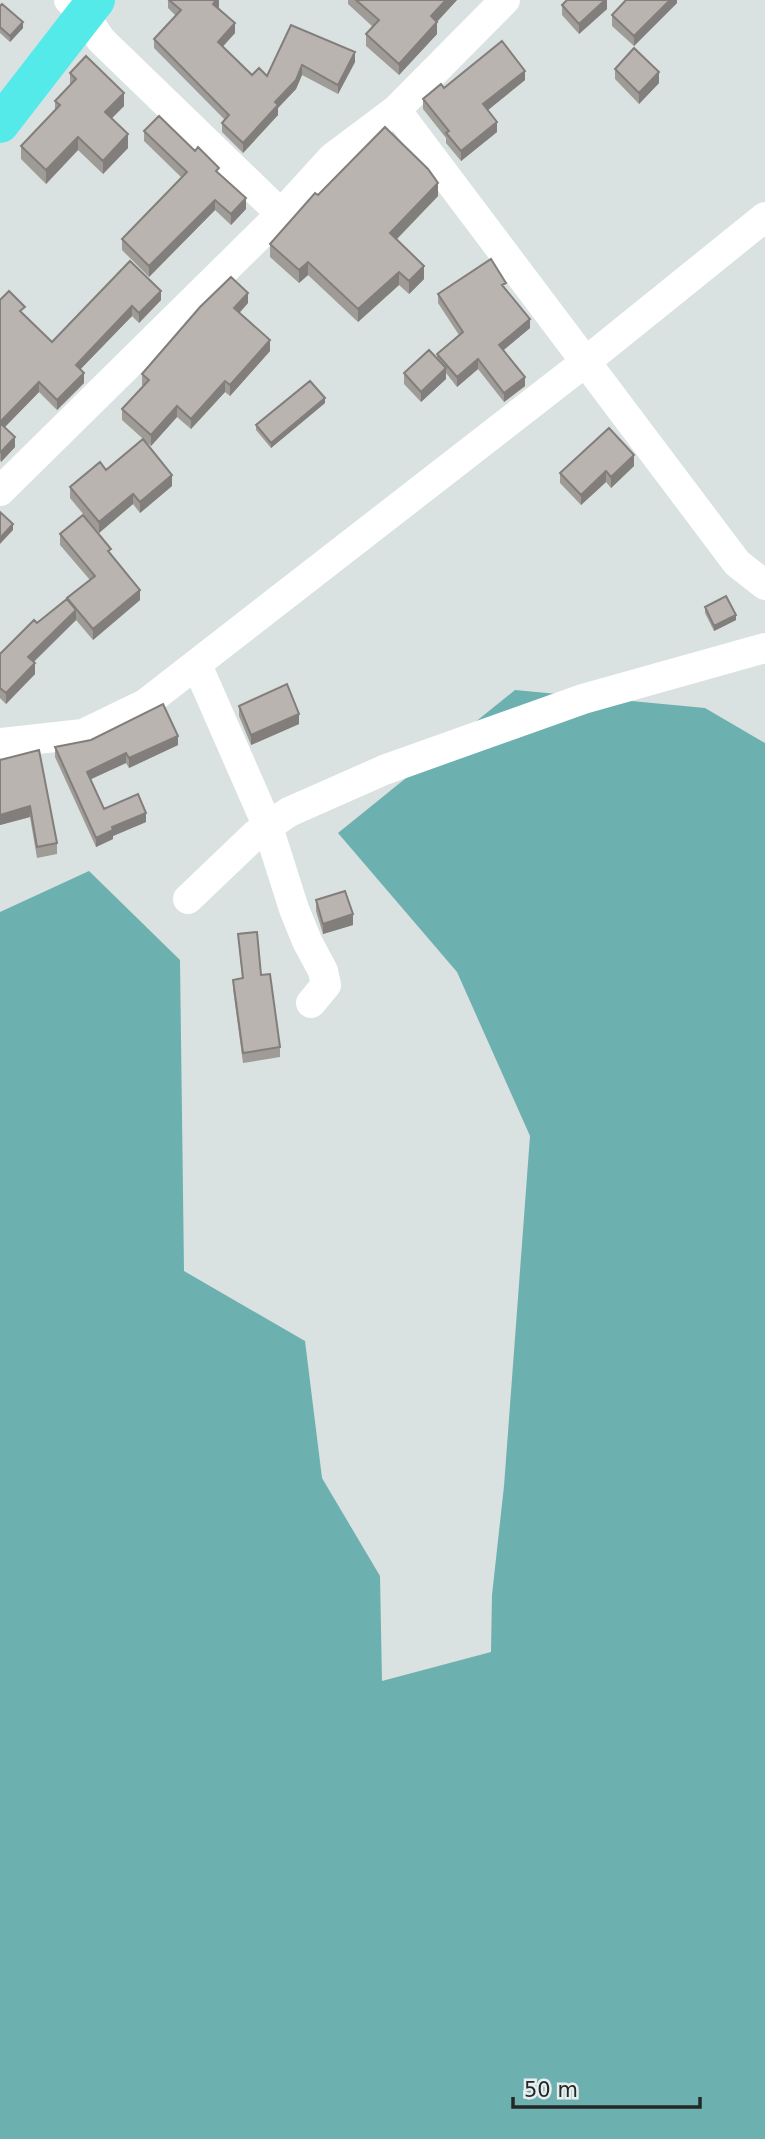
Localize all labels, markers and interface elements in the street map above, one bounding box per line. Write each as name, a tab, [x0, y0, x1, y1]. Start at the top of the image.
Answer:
scale bar	[513, 2066, 700, 2110]
text: 50 m	[524, 2078, 578, 2102]

